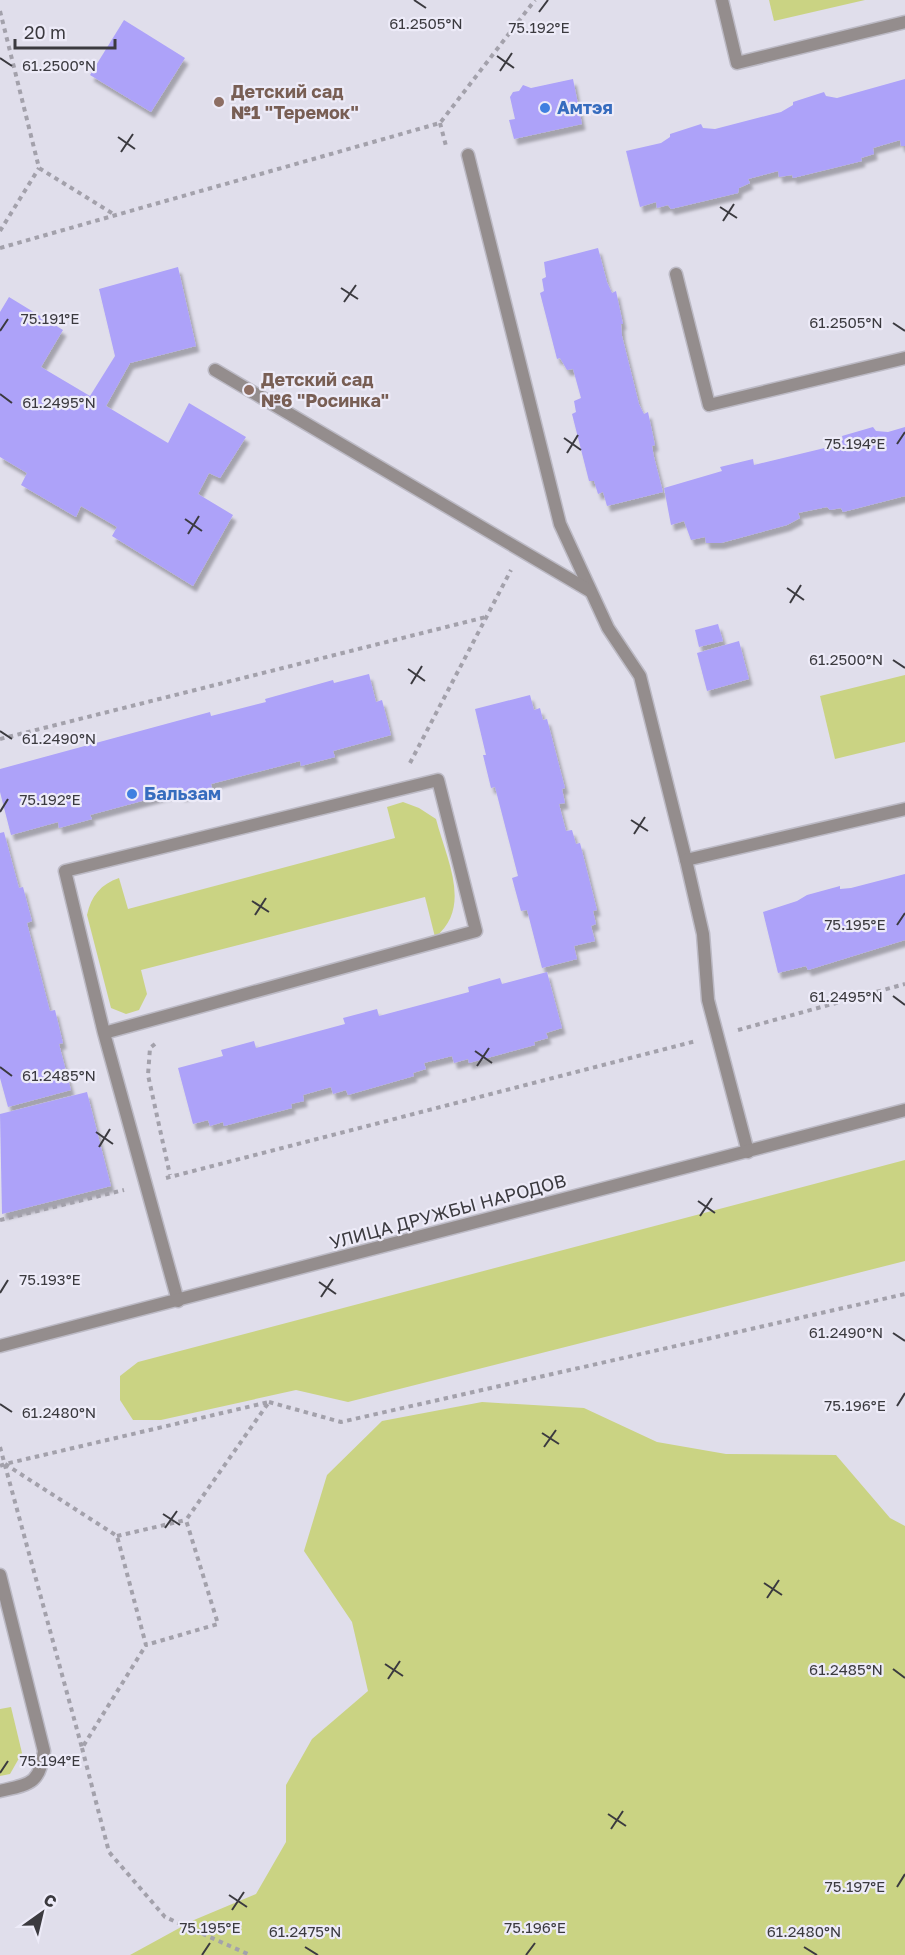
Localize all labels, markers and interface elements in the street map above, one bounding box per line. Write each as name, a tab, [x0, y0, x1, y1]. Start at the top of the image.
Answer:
scale bar	[15, 12, 116, 50]
text: 61.2505°N	[389, 14, 463, 32]
text: 75.192°E	[508, 18, 570, 36]
text: 20 m	[24, 21, 66, 43]
text: 61.2500°N	[22, 56, 96, 74]
place label: Детский сад №1 "Теремок"	[231, 80, 359, 123]
marker: Детский сад №1 "Теремок"	[212, 95, 226, 109]
place label: Амтэя	[557, 96, 613, 118]
marker: Амтэя	[538, 101, 552, 115]
text: 75.191°E	[21, 309, 79, 327]
text: 61.2505°N	[809, 313, 883, 331]
place label: Детский сад №6 "Росинка"	[261, 368, 389, 411]
marker: Детский сад №6 "Росинка"	[242, 383, 256, 397]
text: 61.2495°N	[22, 393, 96, 411]
text: 75.194°E	[825, 434, 885, 452]
text: 61.2500°N	[809, 650, 883, 668]
text: 61.2490°N	[22, 729, 96, 747]
place label: Бальзам	[144, 782, 221, 804]
marker: Бальзам	[125, 787, 139, 801]
text: 75.192°E	[19, 790, 81, 808]
text: 75.195°E	[824, 915, 886, 933]
text: 61.2495°N	[809, 987, 883, 1005]
text: 61.2485°N	[22, 1066, 96, 1084]
street label: УЛИЦА ДРУЖБЫ НАРОДОВ	[327, 1169, 568, 1253]
text: 75.193°E	[19, 1270, 81, 1288]
text: 61.2490°N	[809, 1323, 883, 1341]
text: 75.196°E	[824, 1396, 886, 1414]
text: 61.2480°N	[22, 1403, 96, 1421]
text: 61.2485°N	[809, 1660, 883, 1678]
text: 75.194°E	[20, 1751, 80, 1769]
text: 75.197°E	[825, 1877, 885, 1895]
north arrow	[12, 1883, 72, 1943]
text: С	[40, 1889, 61, 1912]
text: 75.195°E	[179, 1918, 241, 1936]
text: 75.196°E	[504, 1918, 566, 1936]
text: 61.2475°N	[269, 1922, 341, 1940]
text: 61.2480°N	[767, 1922, 841, 1940]

